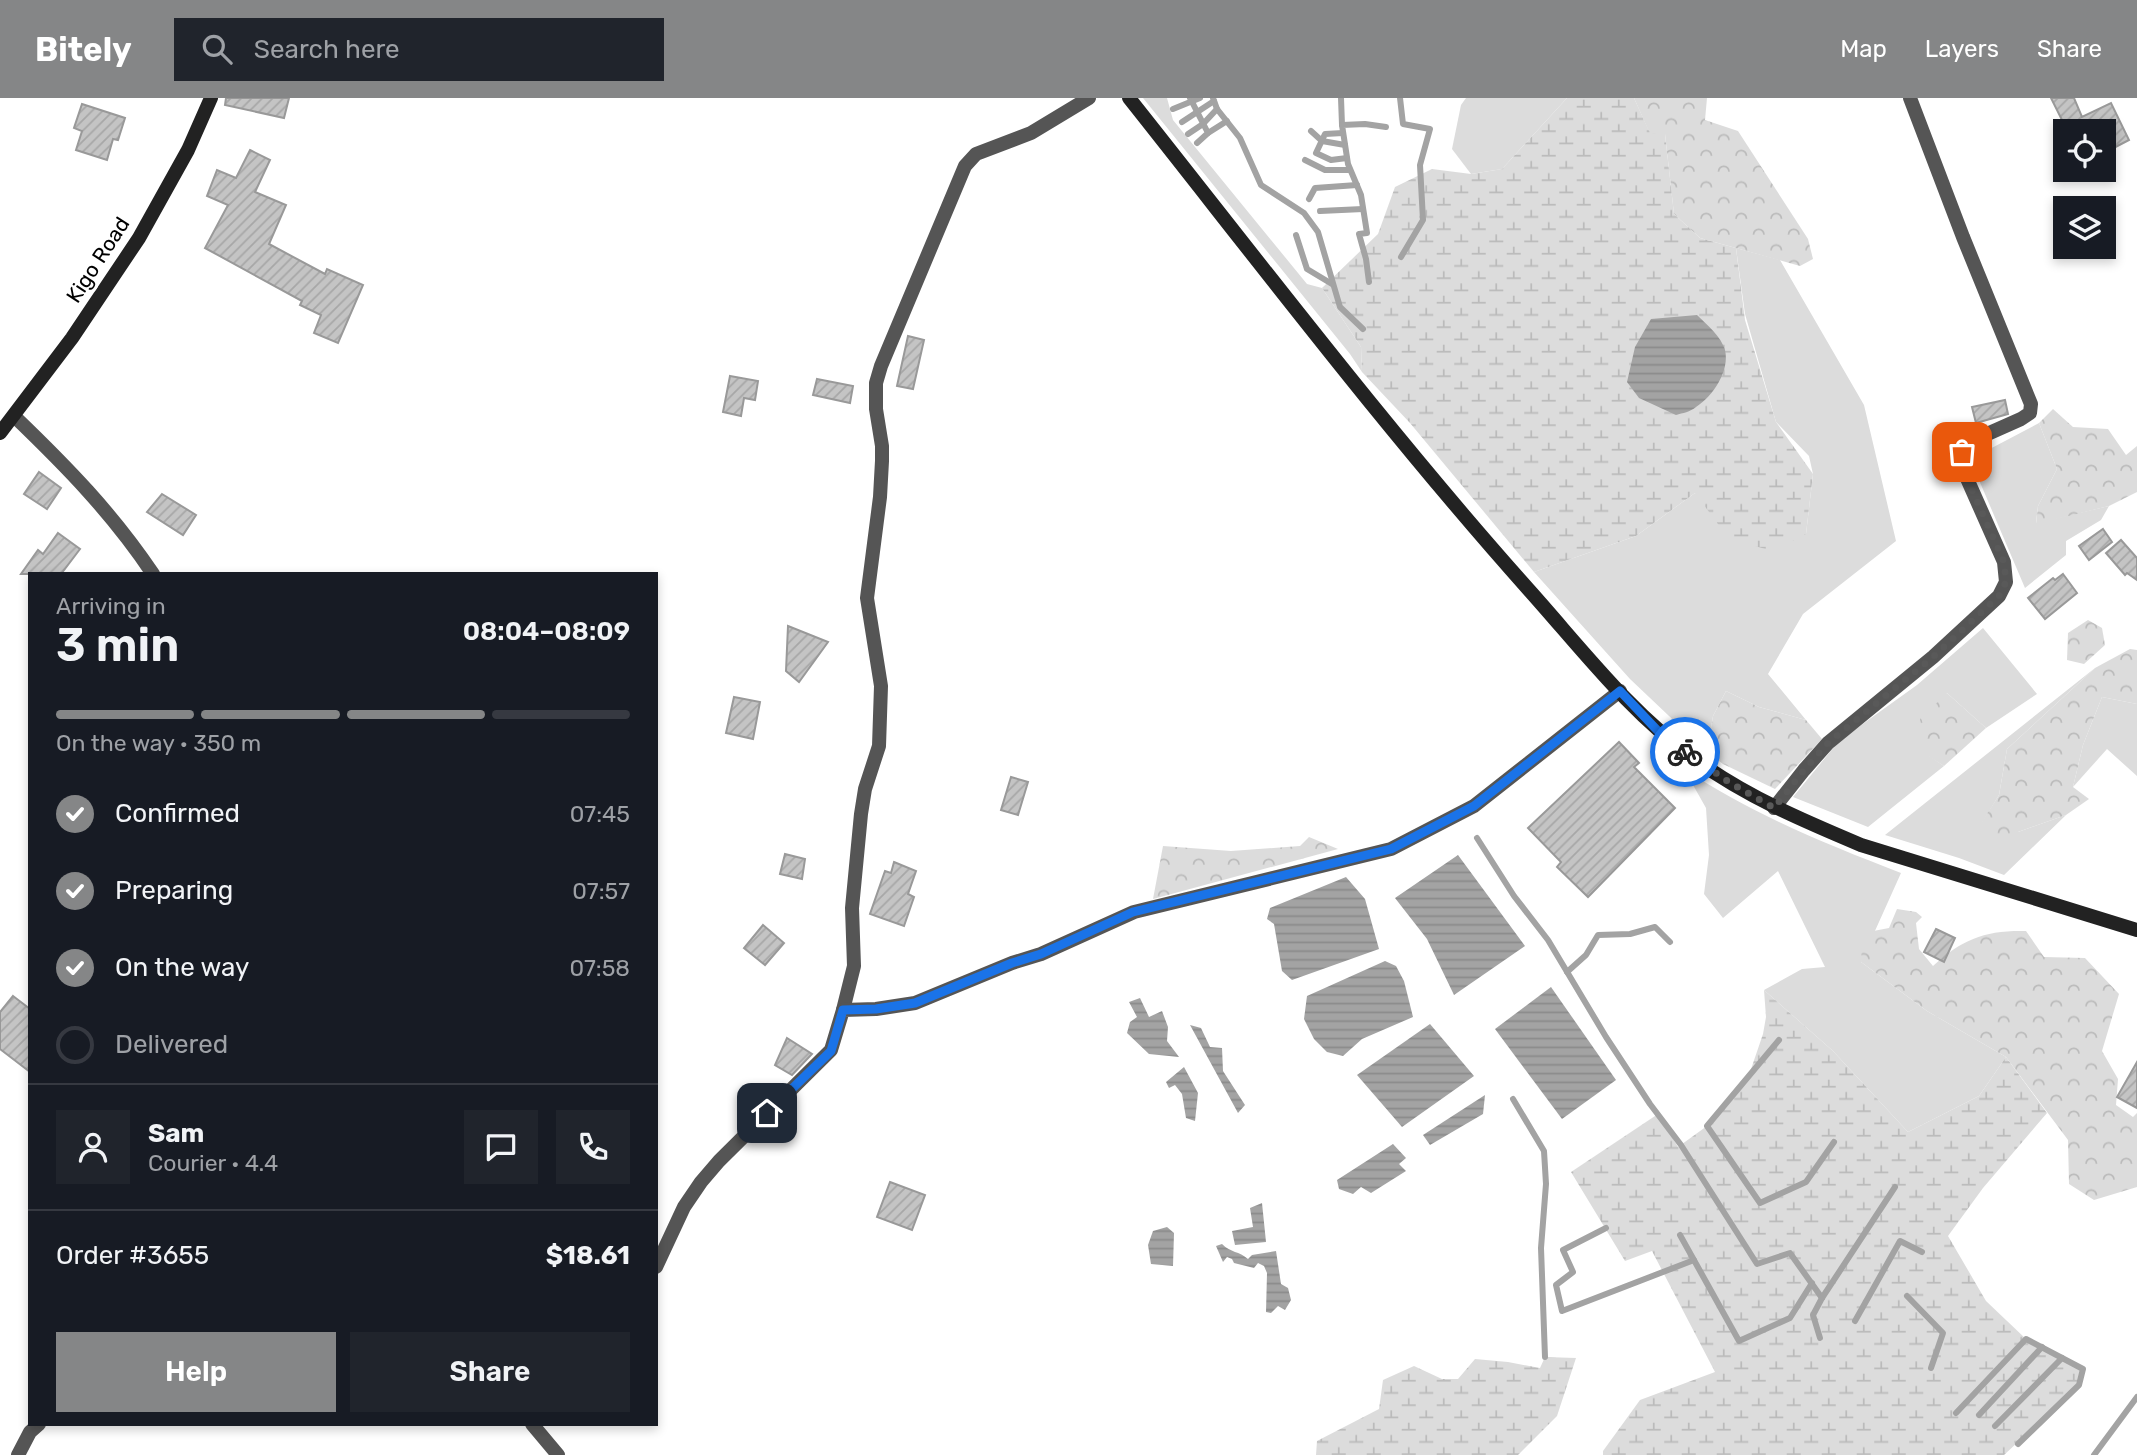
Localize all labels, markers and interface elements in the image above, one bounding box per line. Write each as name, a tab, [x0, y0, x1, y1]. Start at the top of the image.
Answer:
search box	[174, 18, 664, 81]
text: Bitely	[35, 30, 132, 69]
icon: search	[198, 30, 236, 68]
text: Search here	[254, 34, 400, 65]
text: Map	[1840, 35, 1887, 63]
text: Layers	[1925, 35, 1999, 63]
text: Share	[2037, 35, 2102, 63]
map controls	[2053, 119, 2116, 259]
button: locate	[2053, 119, 2116, 182]
button: layers	[2053, 196, 2116, 259]
street label: Kigo Road	[61, 212, 135, 307]
pin	[1932, 422, 1992, 482]
icon: bag	[1943, 433, 1981, 471]
text: Arriving in	[56, 592, 166, 620]
text: 08:04–08:09	[463, 616, 630, 647]
text: 3 min	[56, 618, 179, 673]
courier	[1650, 717, 1720, 787]
text: On the way · 350 m	[56, 729, 261, 757]
icon: bike	[1666, 733, 1704, 771]
icon: check	[56, 795, 94, 833]
text: Confirmed	[115, 798, 240, 829]
text: 07:45	[570, 800, 630, 828]
icon: check	[56, 872, 94, 910]
text: Preparing	[115, 875, 233, 906]
text: 07:57	[572, 877, 630, 905]
icon: check	[56, 949, 94, 987]
text: On the way	[115, 952, 249, 983]
text: 07:58	[569, 954, 630, 982]
text: Delivered	[115, 1029, 228, 1060]
pin	[737, 1083, 797, 1143]
icon: home	[748, 1094, 786, 1132]
button: person	[56, 1110, 130, 1184]
button: chat	[464, 1110, 538, 1184]
button: phone	[556, 1110, 630, 1184]
text: Sam	[148, 1118, 204, 1149]
text: Courier · 4.4	[148, 1149, 278, 1177]
text: Order #3655	[56, 1240, 209, 1271]
text: $18.61	[546, 1240, 630, 1271]
button: Help	[56, 1332, 336, 1412]
button: Share	[350, 1332, 630, 1412]

